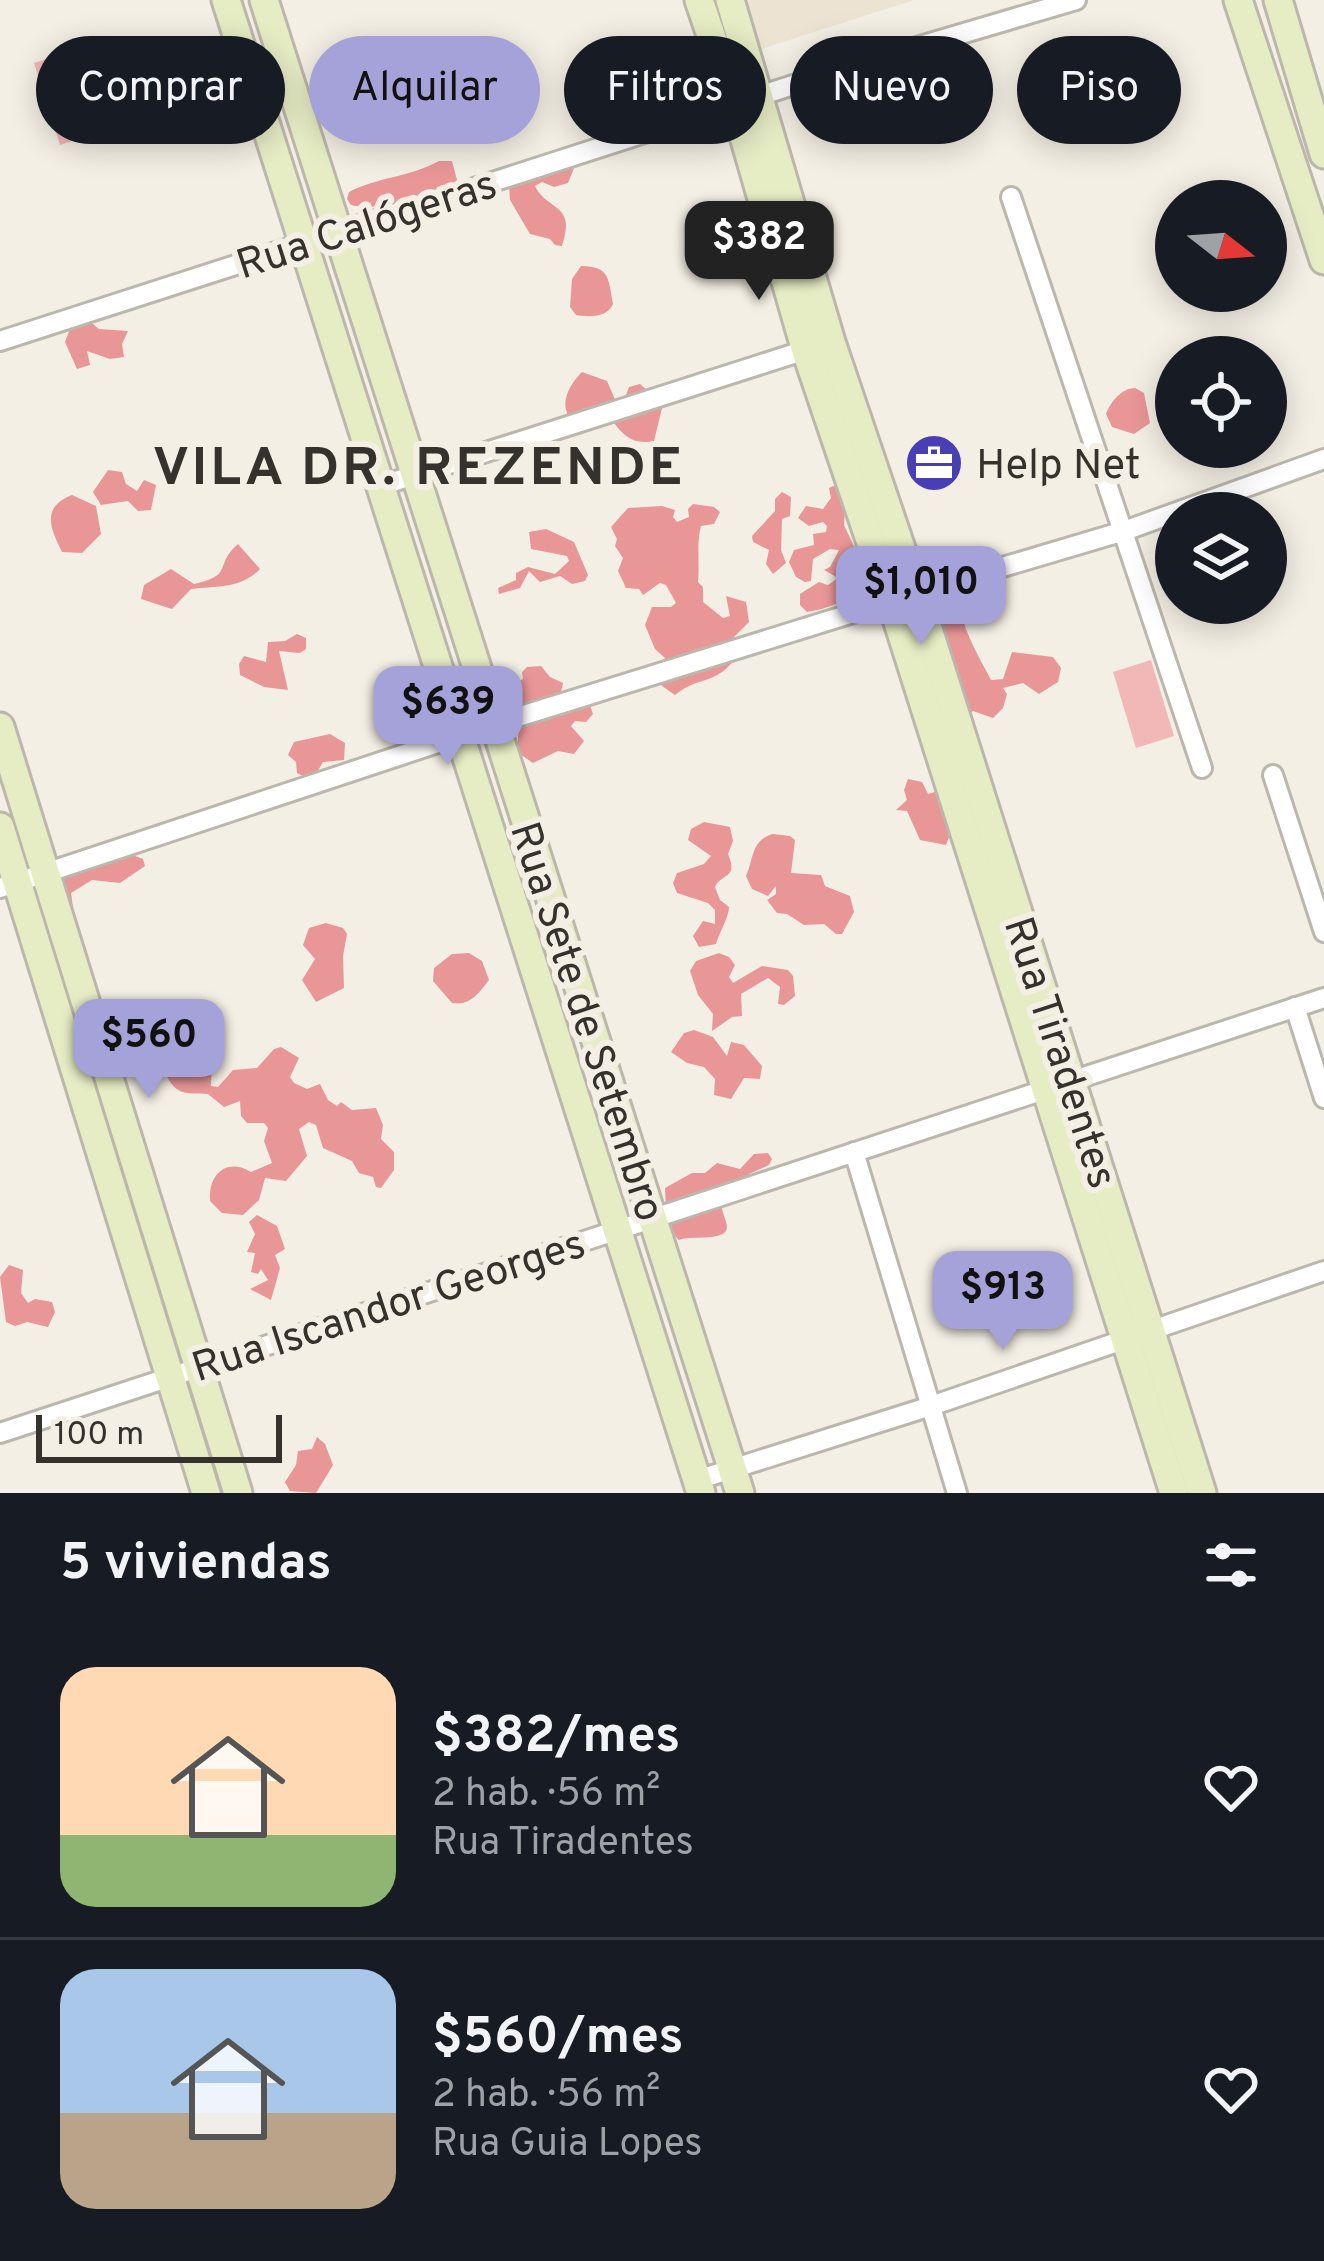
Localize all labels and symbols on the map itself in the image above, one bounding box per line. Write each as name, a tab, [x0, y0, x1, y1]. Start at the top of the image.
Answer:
street label: Rua Calógeras	[230, 160, 504, 294]
north arrow	[1155, 180, 1287, 312]
pin: $382	[688, 201, 830, 303]
office icon: Help Net	[903, 432, 965, 494]
district label: VILA DR. REZENDE	[153, 436, 685, 505]
place label: Help Net	[976, 441, 1141, 494]
pin: $1,010	[823, 546, 1019, 648]
pin: $639	[377, 666, 519, 768]
street label: Rua Sete de Setembro	[495, 816, 674, 1229]
street label: Rua Tiradentes	[989, 911, 1126, 1196]
pin: $560	[78, 999, 220, 1101]
street label: Rua Iscandor Georges	[186, 1220, 593, 1397]
pin: $913	[932, 1251, 1074, 1353]
scale bar	[36, 1409, 282, 1462]

